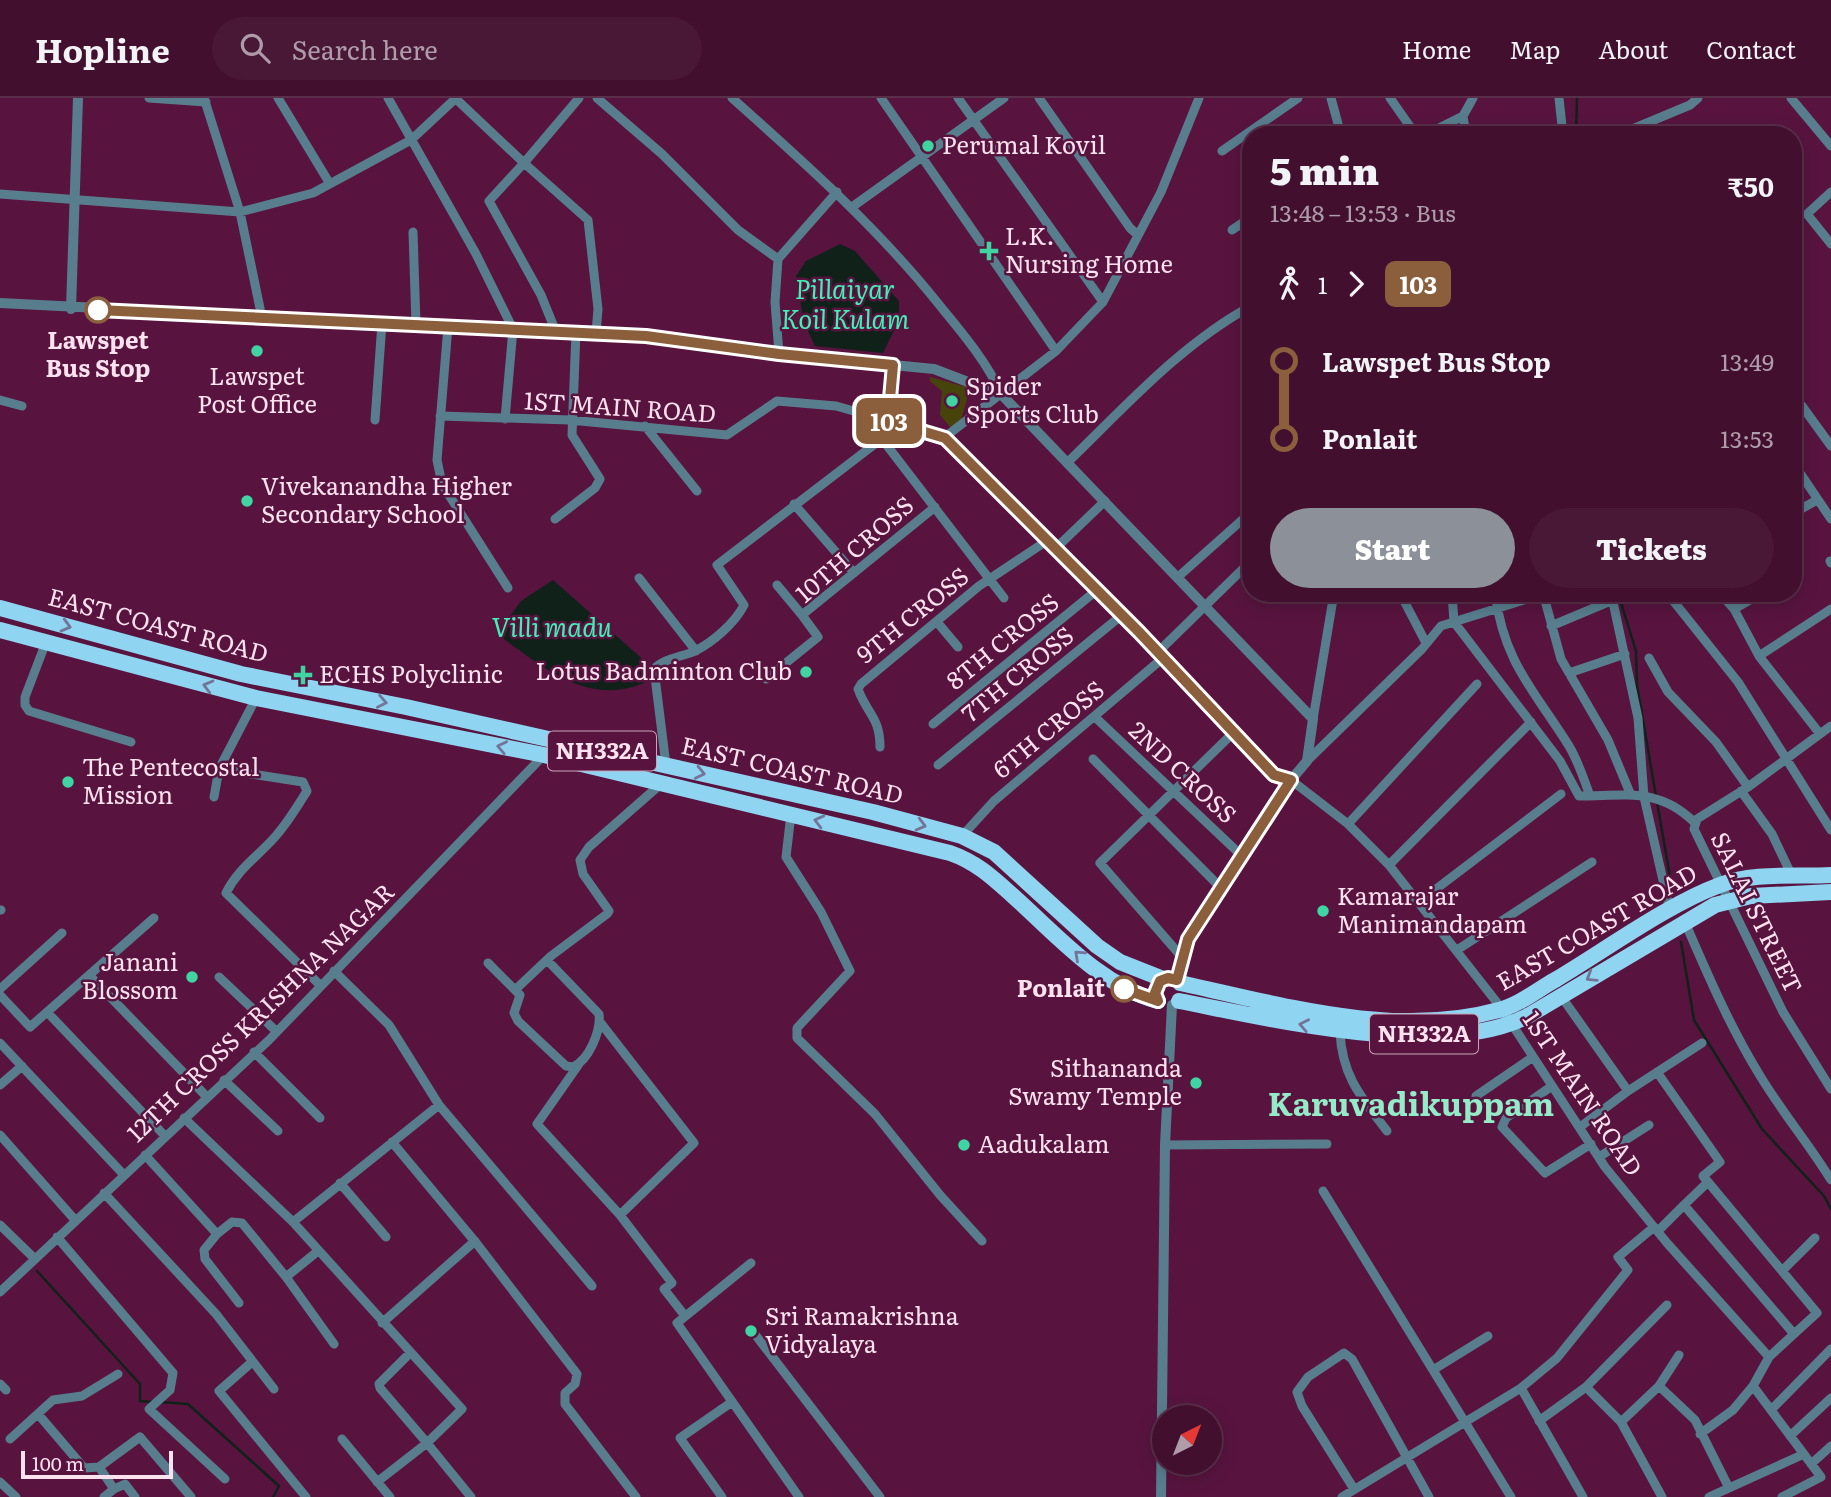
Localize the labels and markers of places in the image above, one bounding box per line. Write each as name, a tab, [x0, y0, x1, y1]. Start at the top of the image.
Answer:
place label: Perumal Kovil	[942, 126, 1106, 161]
marker: Perumal Kovil	[920, 138, 936, 154]
place label: L.K. Nursing Home	[1005, 217, 1173, 280]
marker: L.K. Nursing Home	[979, 241, 999, 261]
marker: Lawspet Bus Stop	[85, 297, 111, 323]
place label: Lawspet Bus Stop	[46, 321, 150, 384]
marker: Lawspet Post Office	[249, 343, 265, 359]
place label: Lawspet Post Office	[197, 357, 317, 420]
place label: Spider Sports Club	[966, 367, 1099, 430]
marker: Spider Sports Club	[944, 393, 960, 409]
place label: Vivekanandha Higher Secondary School	[261, 467, 513, 530]
marker: Vivekanandha Higher Secondary School	[239, 493, 255, 509]
place label: Lotus Badminton Club	[535, 652, 792, 687]
place label: ECHS Polyclinic	[319, 655, 503, 690]
marker: Lotus Badminton Club	[798, 664, 814, 680]
marker: ECHS Polyclinic	[293, 665, 313, 685]
place label: The Pentecostal Mission	[82, 748, 259, 811]
marker: The Pentecostal Mission	[60, 774, 76, 790]
place label: Kamarajar Manimandapam	[1337, 877, 1527, 940]
marker: Kamarajar Manimandapam	[1315, 903, 1331, 919]
place label: Janani Blossom	[82, 943, 178, 1006]
marker: Janani Blossom	[184, 969, 200, 985]
place label: Ponlait	[1017, 969, 1105, 1004]
marker: Ponlait	[1111, 976, 1137, 1002]
place label: Sithananda Swamy Temple	[1008, 1049, 1182, 1112]
marker: Sithananda Swamy Temple	[1188, 1075, 1204, 1091]
place label: Aadukalam	[978, 1125, 1110, 1160]
marker: Aadukalam	[956, 1137, 972, 1153]
place label: Sri Ramakrishna Vidyalaya	[765, 1297, 959, 1360]
marker: Sri Ramakrishna Vidyalaya	[743, 1323, 759, 1339]

